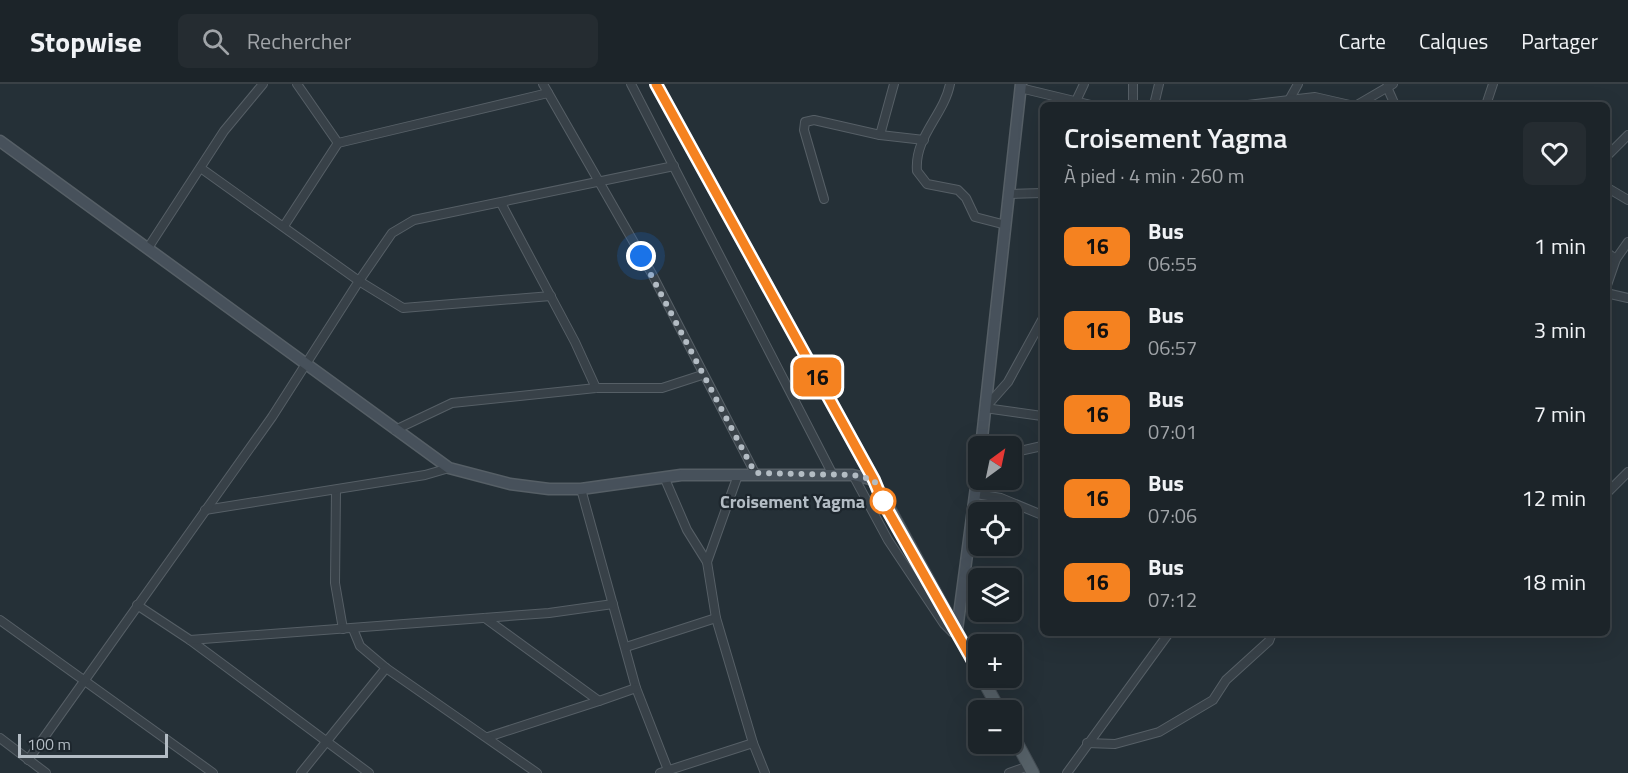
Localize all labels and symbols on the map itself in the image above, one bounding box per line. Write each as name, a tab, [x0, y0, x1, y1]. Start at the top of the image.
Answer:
your location	[626, 241, 656, 271]
line badge: 16	[790, 358, 844, 396]
north arrow	[968, 436, 1022, 490]
place label: Croisement Yagma	[720, 488, 865, 515]
marker: Croisement Yagma	[870, 488, 896, 514]
scale bar	[18, 731, 168, 758]

